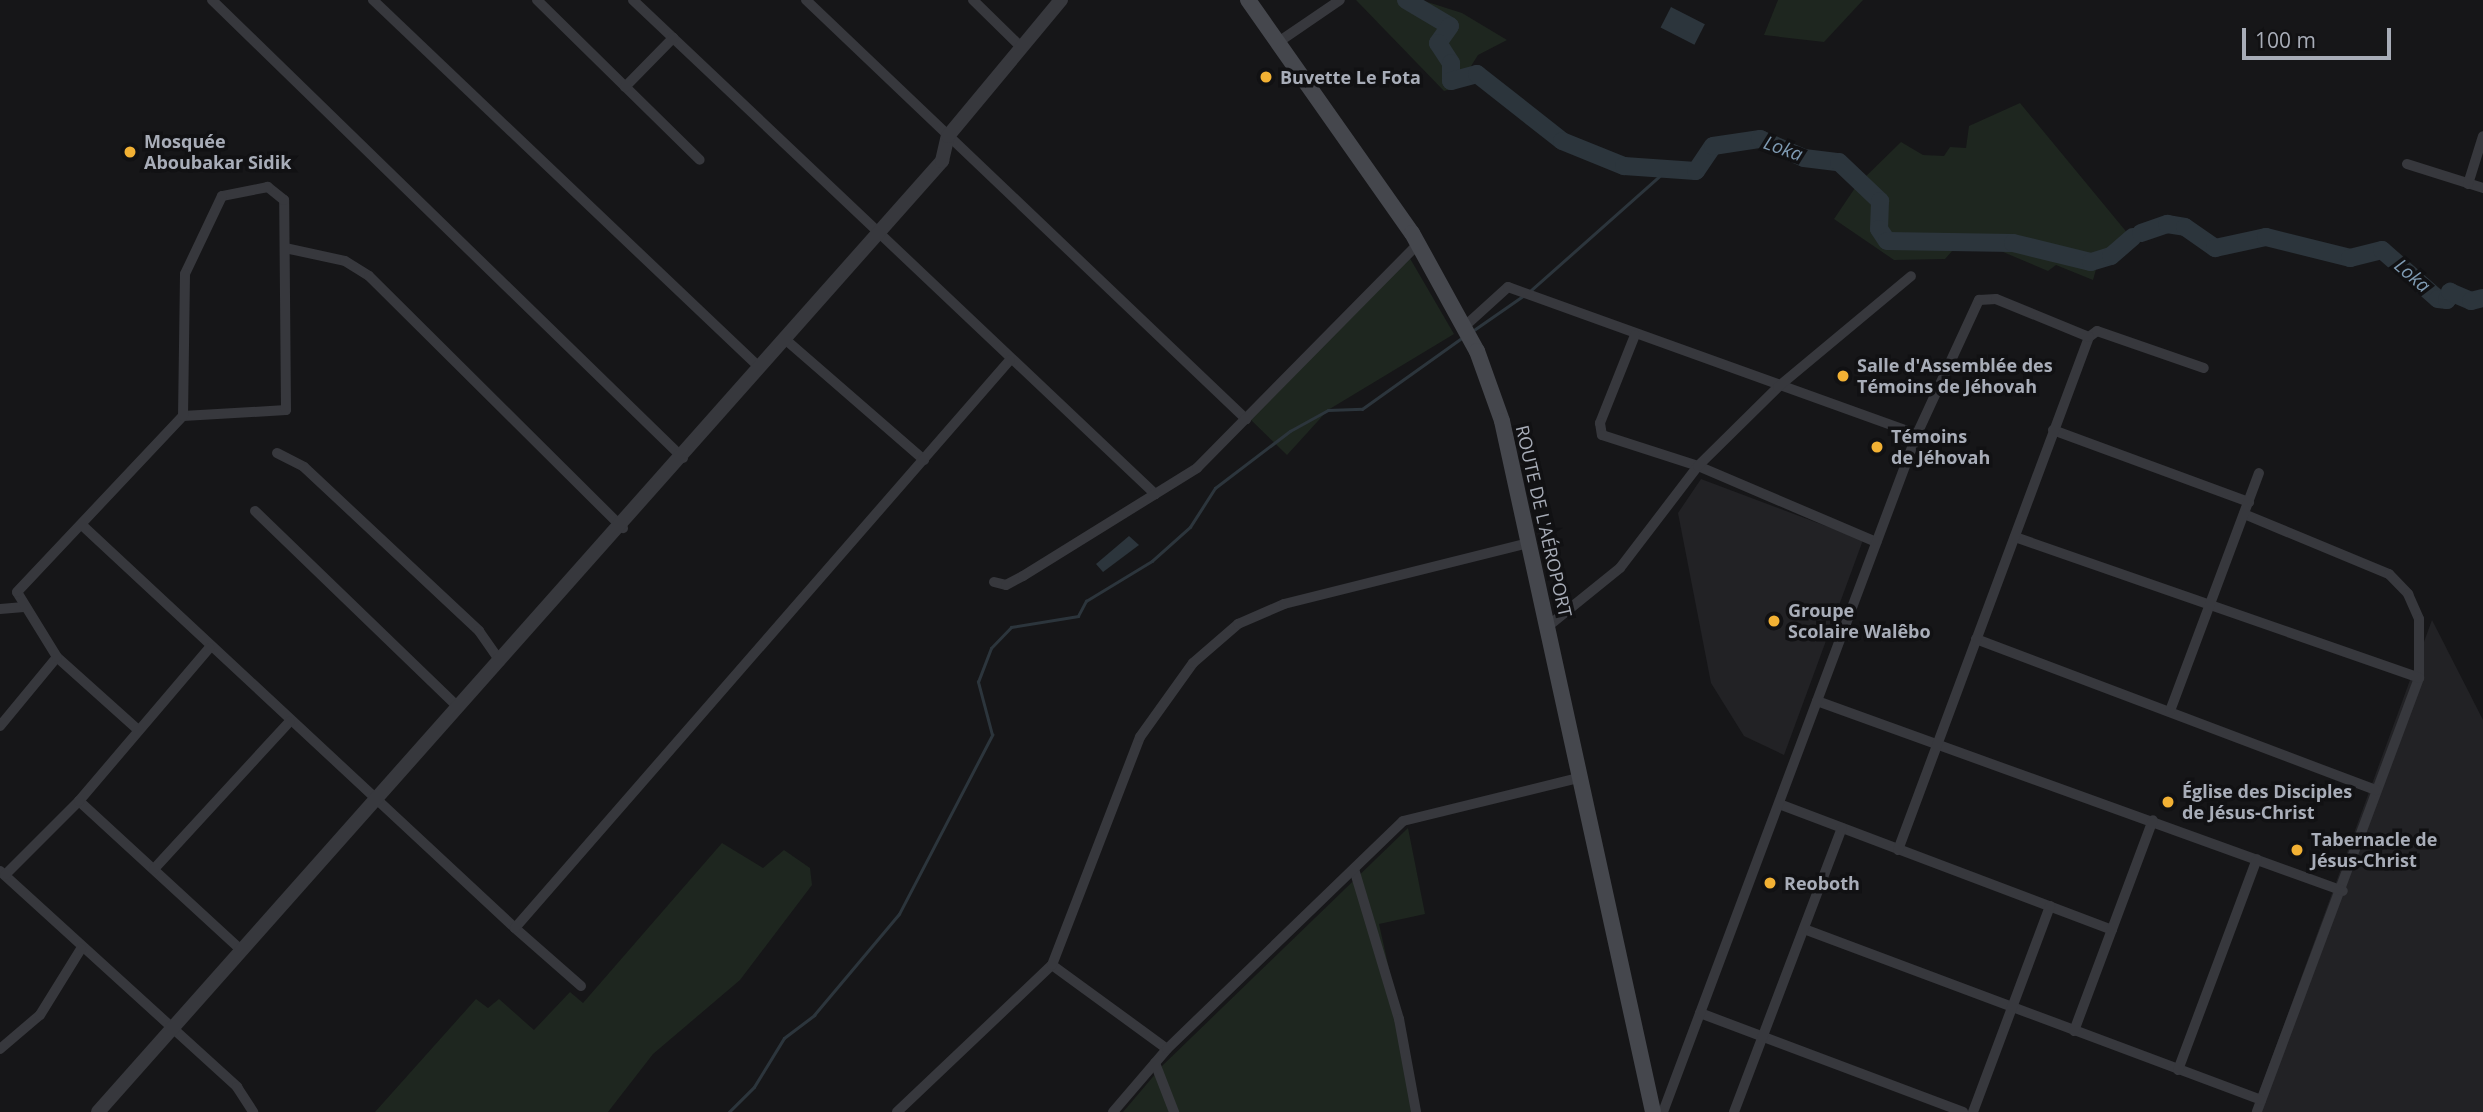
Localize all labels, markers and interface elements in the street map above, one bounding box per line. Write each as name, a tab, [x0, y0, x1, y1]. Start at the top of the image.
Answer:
scale bar	[2245, 14, 2394, 58]
text: 100 m	[2255, 26, 2316, 54]
place label: Buvette Le Fota	[1280, 66, 1421, 88]
marker: Buvette Le Fota	[1258, 69, 1274, 85]
place label: Mosquée Aboubakar Sidik	[144, 131, 291, 174]
water label: Loka	[1760, 131, 1806, 167]
marker: Mosquée Aboubakar Sidik	[122, 144, 138, 160]
water label: Loka	[2389, 254, 2435, 298]
place label: Salle d'Assemblée des Témoins de Jéhovah	[1857, 355, 2053, 398]
marker: Salle d'Assemblée des Témoins de Jéhovah	[1835, 368, 1851, 384]
street label: ROUTE DE L'AÉROPORT	[1511, 423, 1577, 619]
place label: Témoins de Jéhovah	[1891, 426, 1990, 468]
marker: Témoins de Jéhovah	[1869, 439, 1885, 455]
place label: Groupe Scolaire Walêbo	[1788, 600, 1931, 642]
marker: Groupe Scolaire Walêbo	[1766, 613, 1782, 629]
place label: Église des Disciples de Jésus-Christ	[2182, 781, 2352, 824]
marker: Église des Disciples de Jésus-Christ	[2160, 794, 2176, 810]
place label: Tabernacle de Jésus-Christ	[2311, 829, 2437, 872]
marker: Tabernacle de Jésus-Christ	[2289, 842, 2305, 858]
place label: Reoboth	[1784, 872, 1860, 894]
marker: Reoboth	[1762, 875, 1778, 891]

